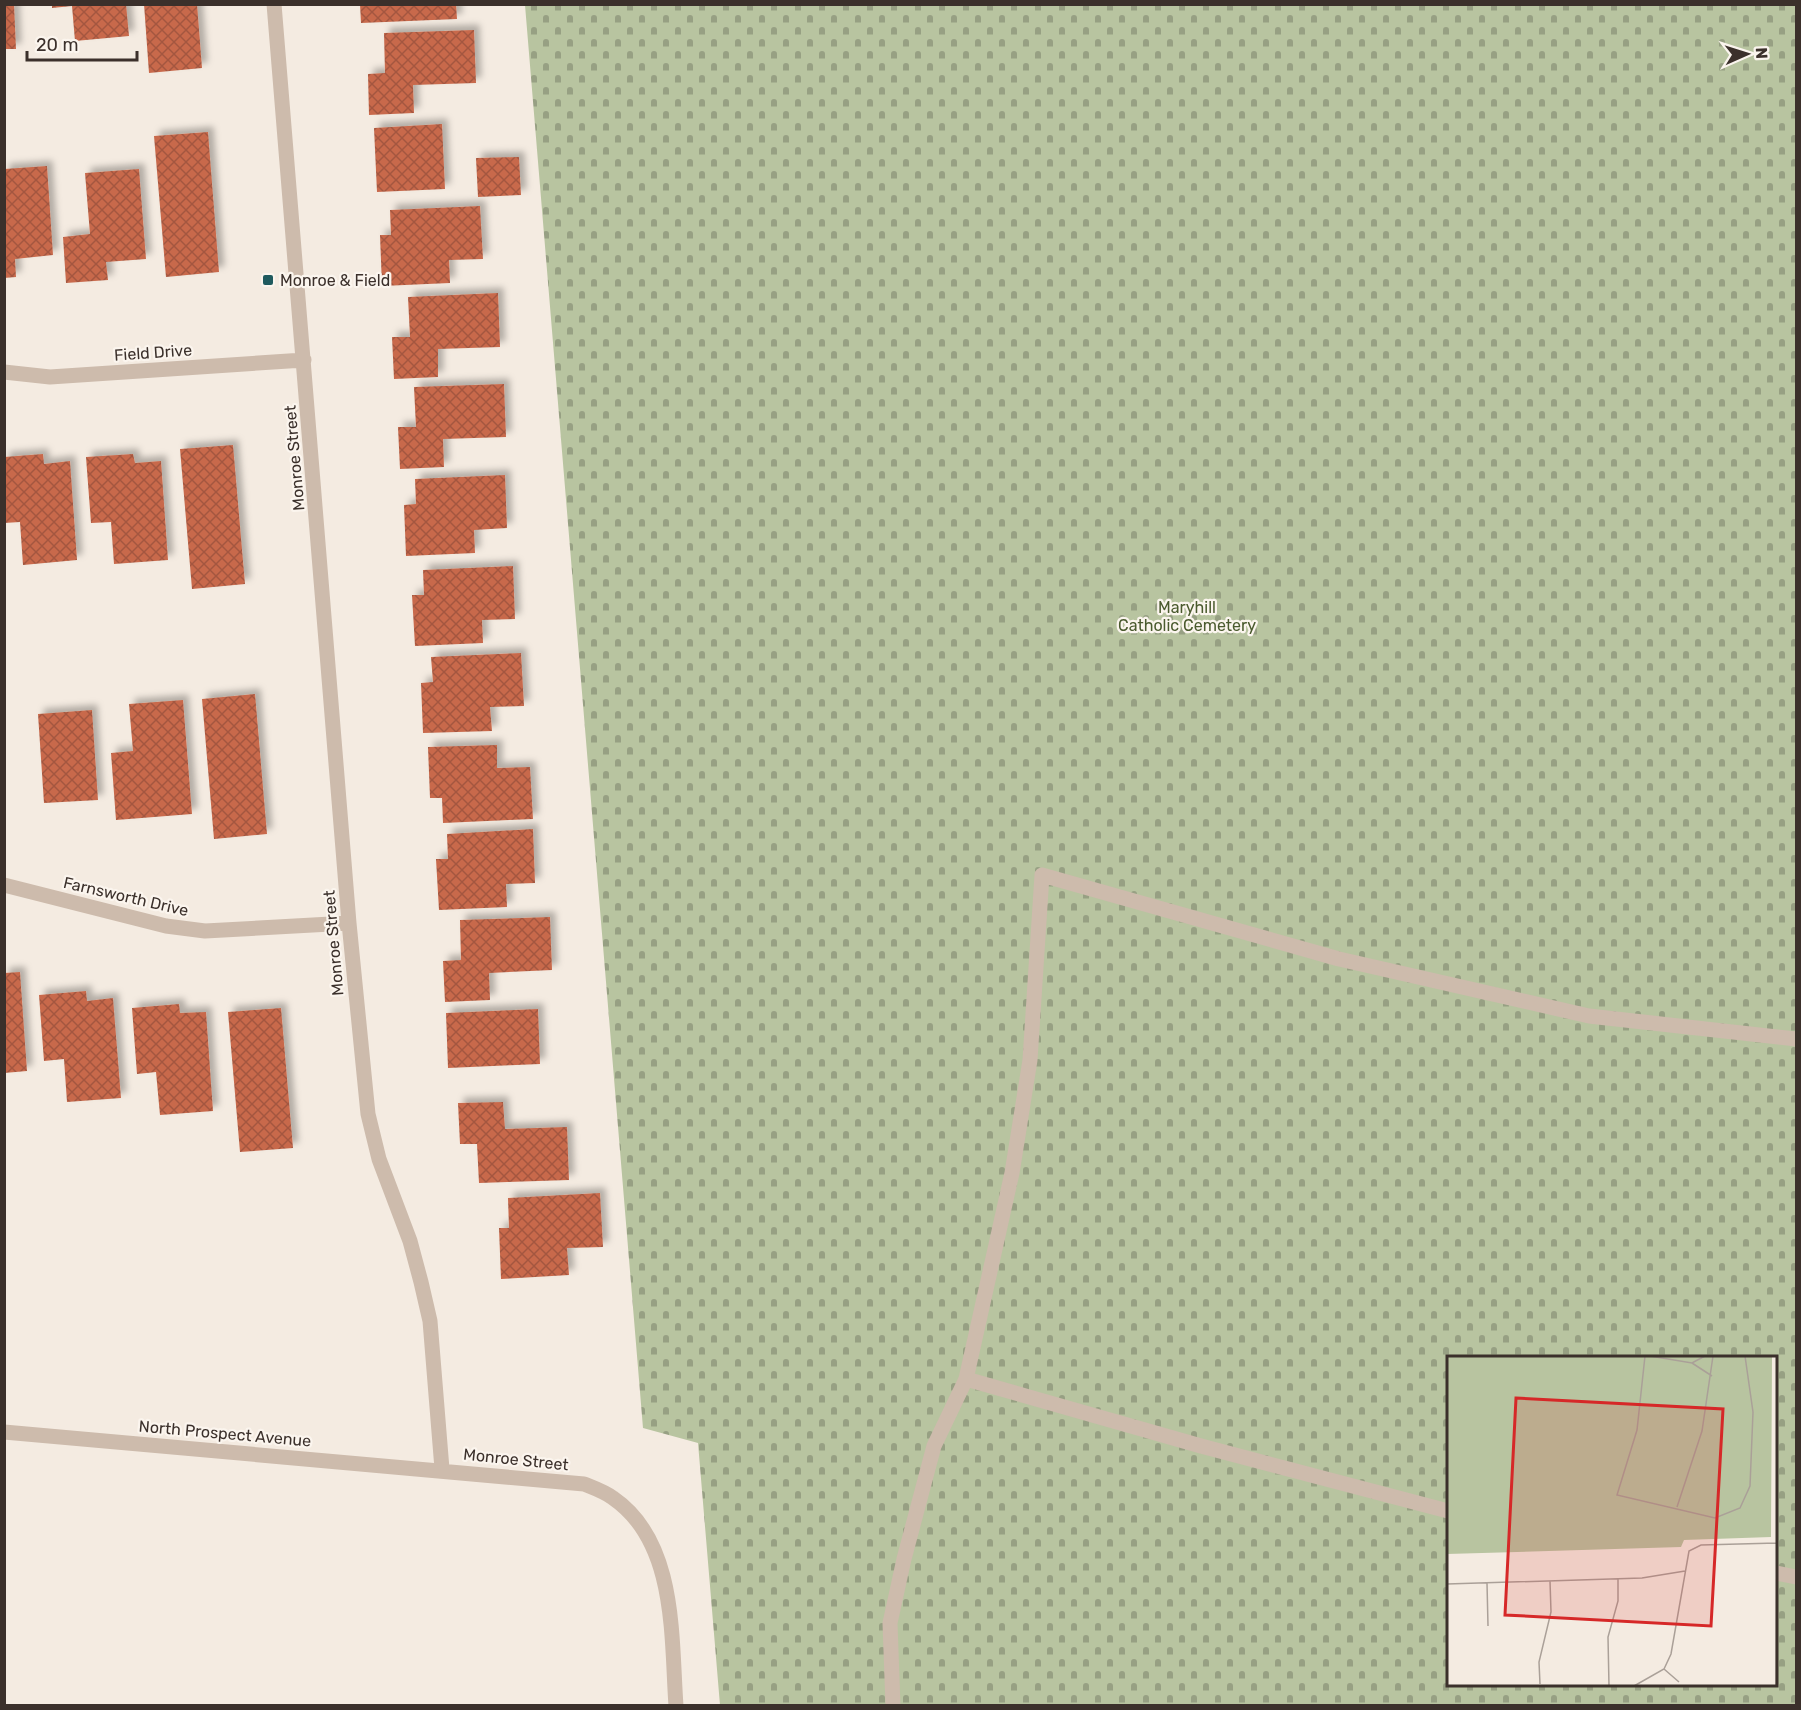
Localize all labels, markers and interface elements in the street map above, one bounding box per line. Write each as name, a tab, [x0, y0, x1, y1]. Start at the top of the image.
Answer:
scale bar	[27, 24, 136, 62]
north arrow	[1717, 24, 1777, 84]
text: 20 m	[36, 34, 78, 56]
text: N	[1752, 47, 1771, 59]
place label: Monroe & Field	[280, 271, 390, 290]
marker: Monroe & Field	[261, 273, 275, 287]
street label: Field Drive	[113, 340, 193, 365]
street label: Monroe Street	[280, 404, 309, 512]
park label: Maryhill Catholic Cemetery	[1118, 598, 1256, 635]
street label: Farnsworth Drive	[62, 873, 190, 920]
street label: Monroe Street	[319, 889, 348, 997]
inset map	[1447, 1356, 1777, 1686]
street label: North Prospect Avenue	[138, 1416, 312, 1451]
street label: Monroe Street	[462, 1445, 570, 1474]

